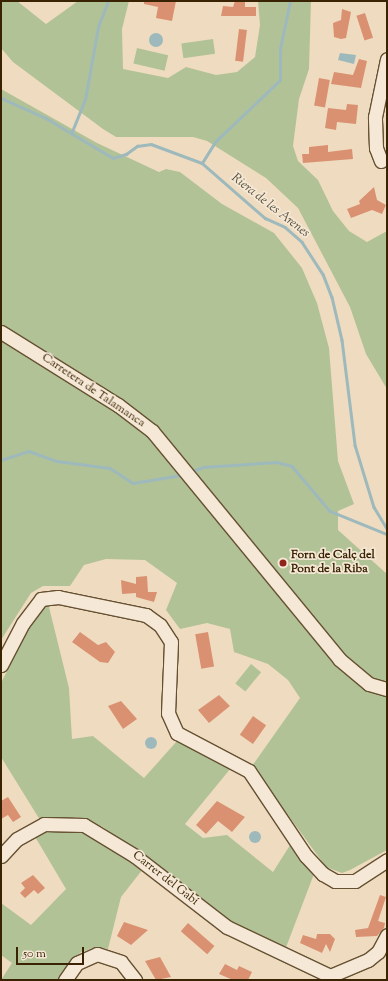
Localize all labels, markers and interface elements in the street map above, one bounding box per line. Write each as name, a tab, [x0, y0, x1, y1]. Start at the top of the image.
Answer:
water label: Riera de les Arenes	[228, 171, 312, 241]
street label: Carretera de Talamanca	[39, 351, 147, 431]
place label: Forn de Calç del Pont de la Riba	[291, 549, 375, 577]
marker: Forn de Calç del Pont de la Riba	[278, 558, 288, 568]
street label: Carrer del Gabí	[129, 849, 201, 909]
scale bar	[18, 939, 86, 965]
text: 50 m	[23, 945, 46, 963]

